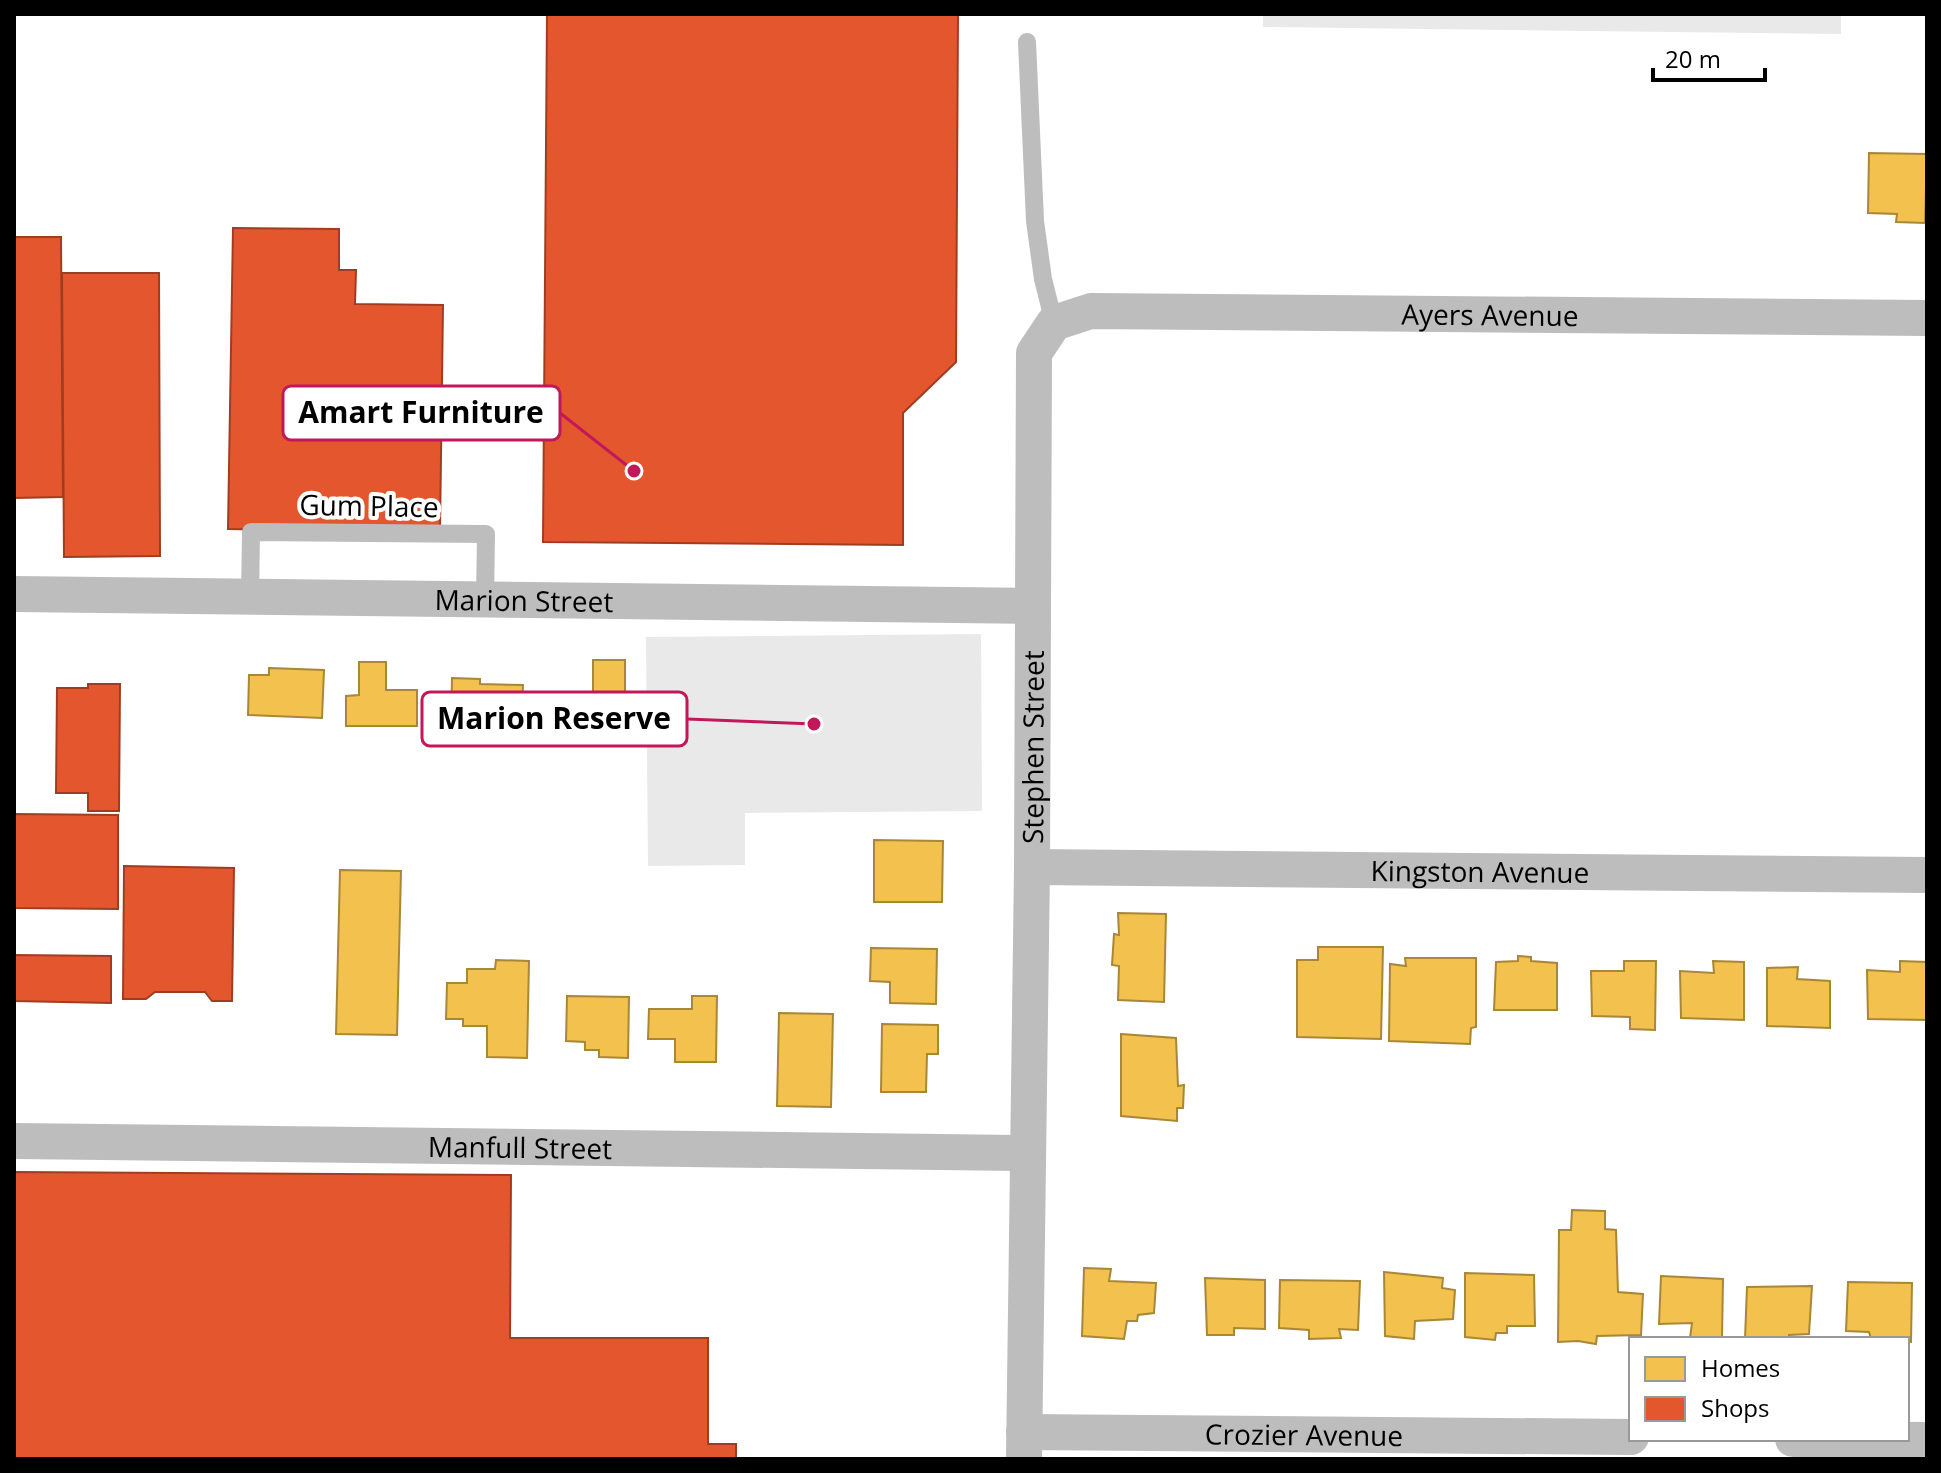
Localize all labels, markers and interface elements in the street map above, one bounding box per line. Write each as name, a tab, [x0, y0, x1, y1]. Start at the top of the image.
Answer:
scale bar	[1653, 32, 1765, 82]
text: 20 m	[1665, 42, 1721, 75]
street label: Ayers Avenue	[1401, 295, 1579, 334]
callout: Amart Furniture	[283, 386, 560, 440]
text: Amart Furniture	[298, 391, 544, 432]
street label: Gum Place	[299, 485, 439, 525]
street label: Marion Street	[434, 580, 614, 620]
street label: Stephen Street	[1013, 650, 1052, 844]
callout: Marion Reserve	[422, 692, 687, 746]
text: Marion Reserve	[437, 697, 671, 738]
street label: Kingston Avenue	[1370, 851, 1590, 891]
street label: Manfull Street	[428, 1127, 612, 1167]
legend	[1629, 1337, 1909, 1441]
text: Homes	[1701, 1351, 1780, 1384]
text: Shops	[1701, 1391, 1769, 1424]
street label: Crozier Avenue	[1205, 1414, 1403, 1454]

